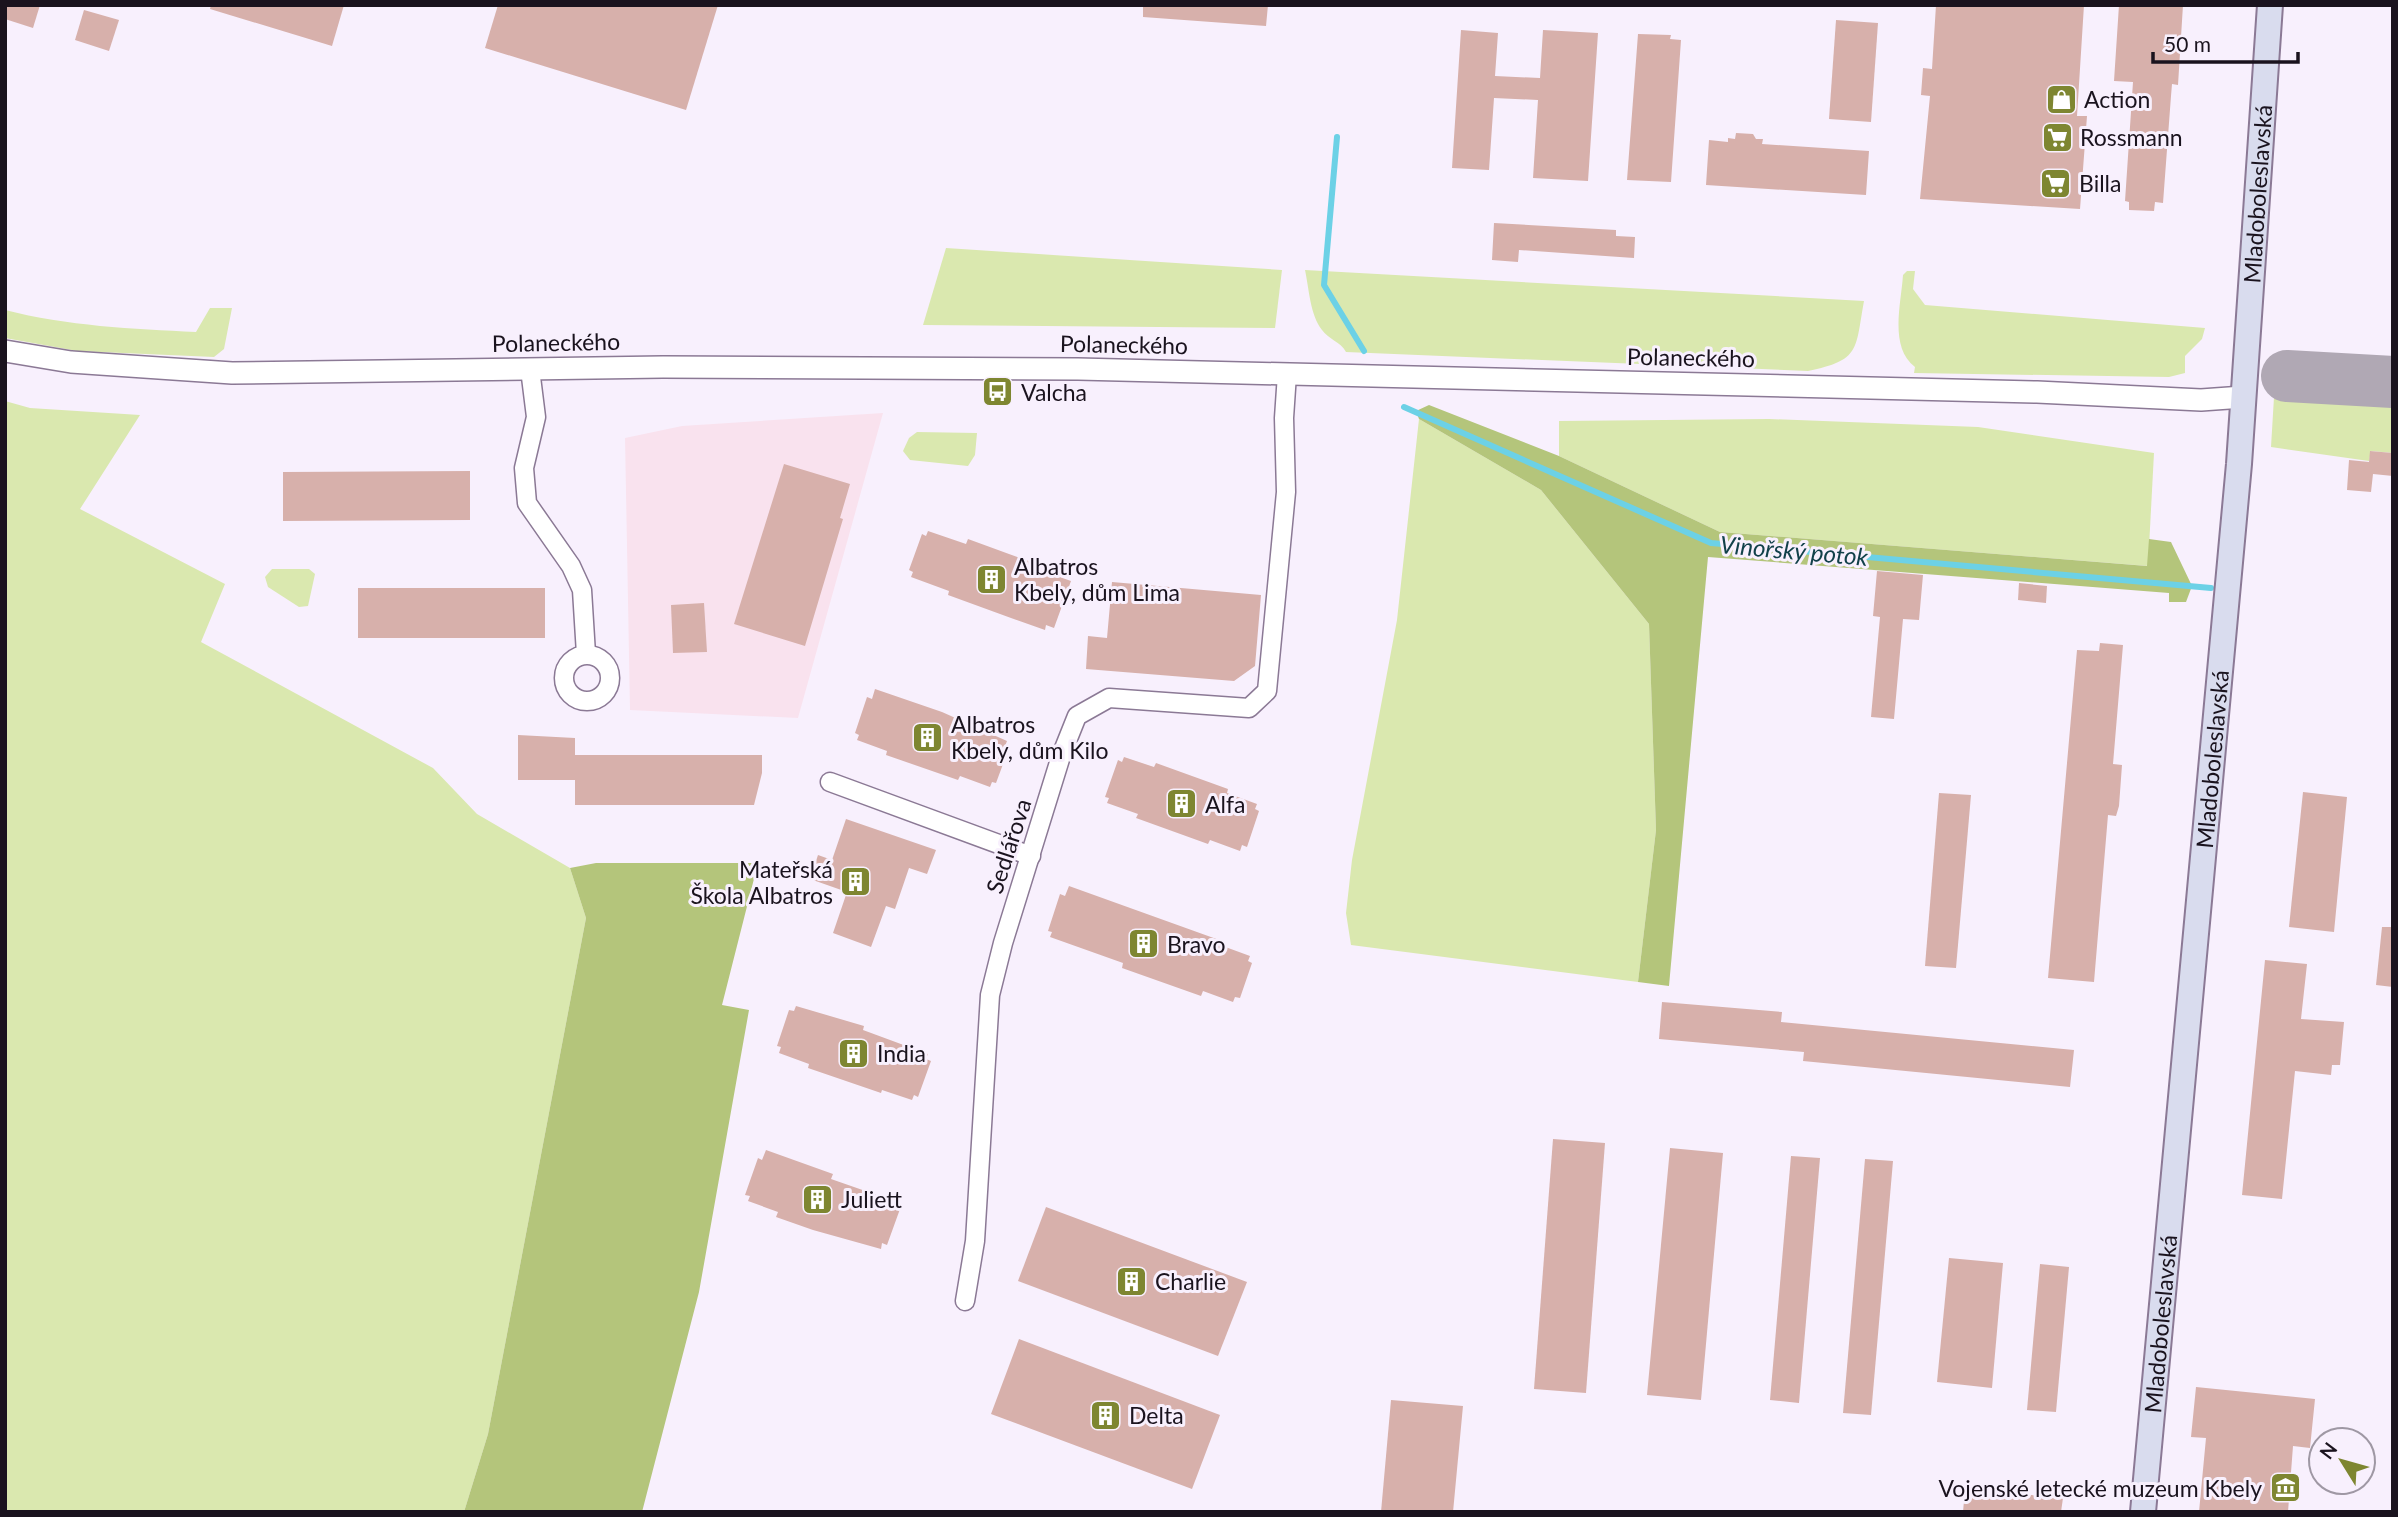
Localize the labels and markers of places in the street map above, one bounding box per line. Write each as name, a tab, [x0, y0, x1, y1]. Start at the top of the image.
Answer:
shop icon: Action	[2044, 82, 2078, 116]
place label: Action	[2084, 85, 2150, 113]
supermarket icon: Rossmann	[2040, 120, 2074, 154]
place label: Rossmann	[2080, 123, 2183, 151]
supermarket icon: Billa	[2039, 166, 2073, 200]
place label: Billa	[2079, 169, 2121, 197]
bus stop icon: Valcha	[981, 375, 1015, 409]
place label: Valcha	[1021, 378, 1087, 406]
place label: Albatros Kbely, dům Lima	[1014, 552, 1180, 606]
building icon: Albatros Kbely, dům Lima	[974, 562, 1008, 596]
place label: Albatros Kbely, dům Kilo	[951, 710, 1109, 764]
building icon: Albatros Kbely, dům Kilo	[911, 720, 945, 754]
building icon: Alfa	[1165, 787, 1199, 821]
place label: Alfa	[1205, 790, 1245, 818]
place label: Mateřská Škola Albatros	[690, 855, 833, 909]
building icon: Mateřská Škola Albatros	[839, 865, 873, 899]
building icon: Bravo	[1127, 927, 1161, 961]
place label: Bravo	[1167, 930, 1226, 958]
building icon: India	[837, 1036, 871, 1070]
place label: India	[877, 1039, 926, 1067]
building icon: Juliett	[801, 1182, 835, 1216]
place label: Juliett	[841, 1185, 902, 1213]
building icon: Charlie	[1115, 1264, 1149, 1298]
place label: Charlie	[1155, 1267, 1226, 1295]
building icon: Delta	[1089, 1398, 1123, 1432]
place label: Delta	[1129, 1401, 1184, 1429]
museum icon: Vojenské letecké muzeum Kbely	[2268, 1471, 2302, 1505]
place label: Vojenské letecké muzeum Kbely	[1938, 1474, 2262, 1502]

